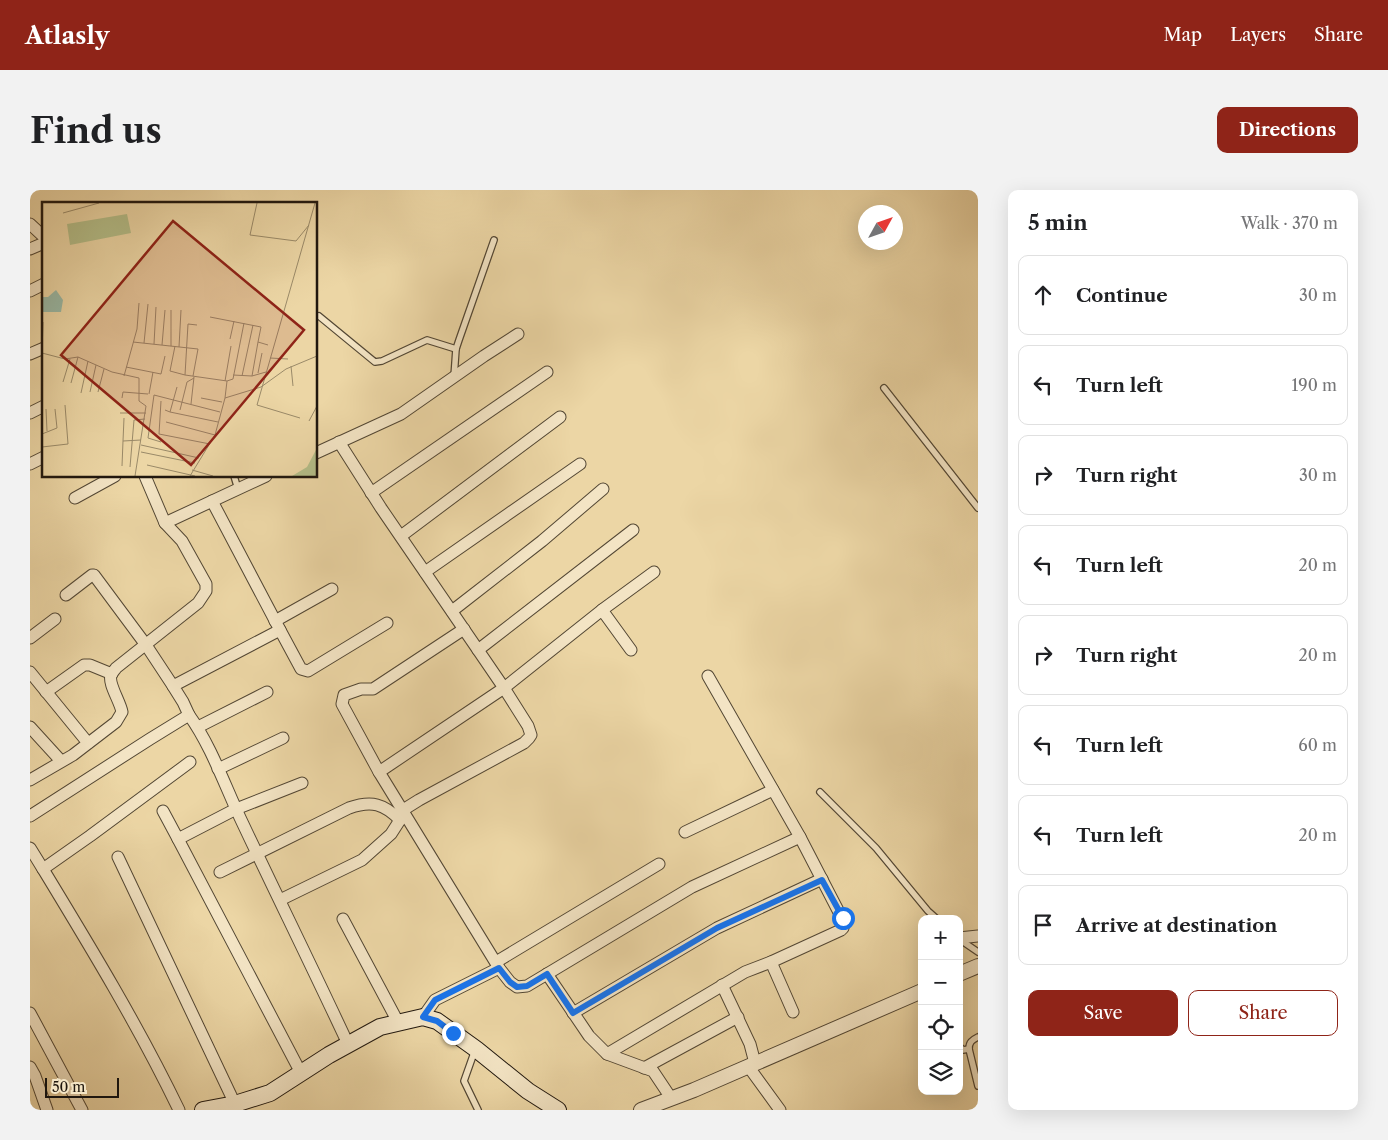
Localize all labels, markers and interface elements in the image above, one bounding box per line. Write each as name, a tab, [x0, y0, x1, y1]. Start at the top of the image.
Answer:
text: Atlasly	[25, 21, 109, 50]
text: Map	[1164, 24, 1202, 46]
text: Layers	[1230, 24, 1286, 46]
text: Share	[1314, 24, 1363, 46]
button: Directions	[1217, 107, 1358, 153]
text: Find us	[30, 109, 162, 152]
inset map	[42, 202, 318, 478]
north arrow	[858, 205, 903, 250]
text: 5 min	[1028, 210, 1088, 235]
text: Walk · 370 m	[1241, 213, 1338, 233]
icon: ahead	[1029, 281, 1057, 309]
text: Continue	[1076, 284, 1168, 307]
text: 30 m	[1299, 285, 1337, 305]
icon: left	[1029, 371, 1057, 399]
text: Turn left	[1076, 374, 1163, 397]
text: 190 m	[1292, 375, 1337, 395]
icon: right	[1029, 461, 1057, 489]
text: Turn right	[1076, 464, 1177, 487]
text: 30 m	[1299, 465, 1337, 485]
icon: left	[1029, 551, 1057, 579]
text: Turn left	[1076, 554, 1163, 577]
text: 20 m	[1298, 555, 1337, 575]
icon: right	[1029, 641, 1057, 669]
text: Turn right	[1076, 644, 1177, 667]
text: 20 m	[1298, 645, 1337, 665]
icon: left	[1029, 731, 1057, 759]
text: Turn left	[1076, 734, 1163, 757]
text: 60 m	[1298, 735, 1337, 755]
icon: left	[1029, 821, 1057, 849]
text: Turn left	[1076, 824, 1163, 847]
text: 20 m	[1298, 825, 1337, 845]
route start	[832, 907, 855, 930]
icon: arrive	[1029, 911, 1057, 939]
text: Arrive at destination	[1076, 914, 1277, 937]
map controls	[918, 915, 963, 1095]
button: +	[918, 915, 963, 960]
button: −	[918, 960, 963, 1005]
button: Save	[1028, 990, 1178, 1036]
button: Share	[1188, 990, 1338, 1036]
button: locate	[918, 1005, 963, 1050]
route end	[442, 1022, 465, 1045]
button: layers	[918, 1050, 963, 1095]
scale bar	[45, 1075, 119, 1098]
text: 50 m	[52, 1078, 85, 1096]

